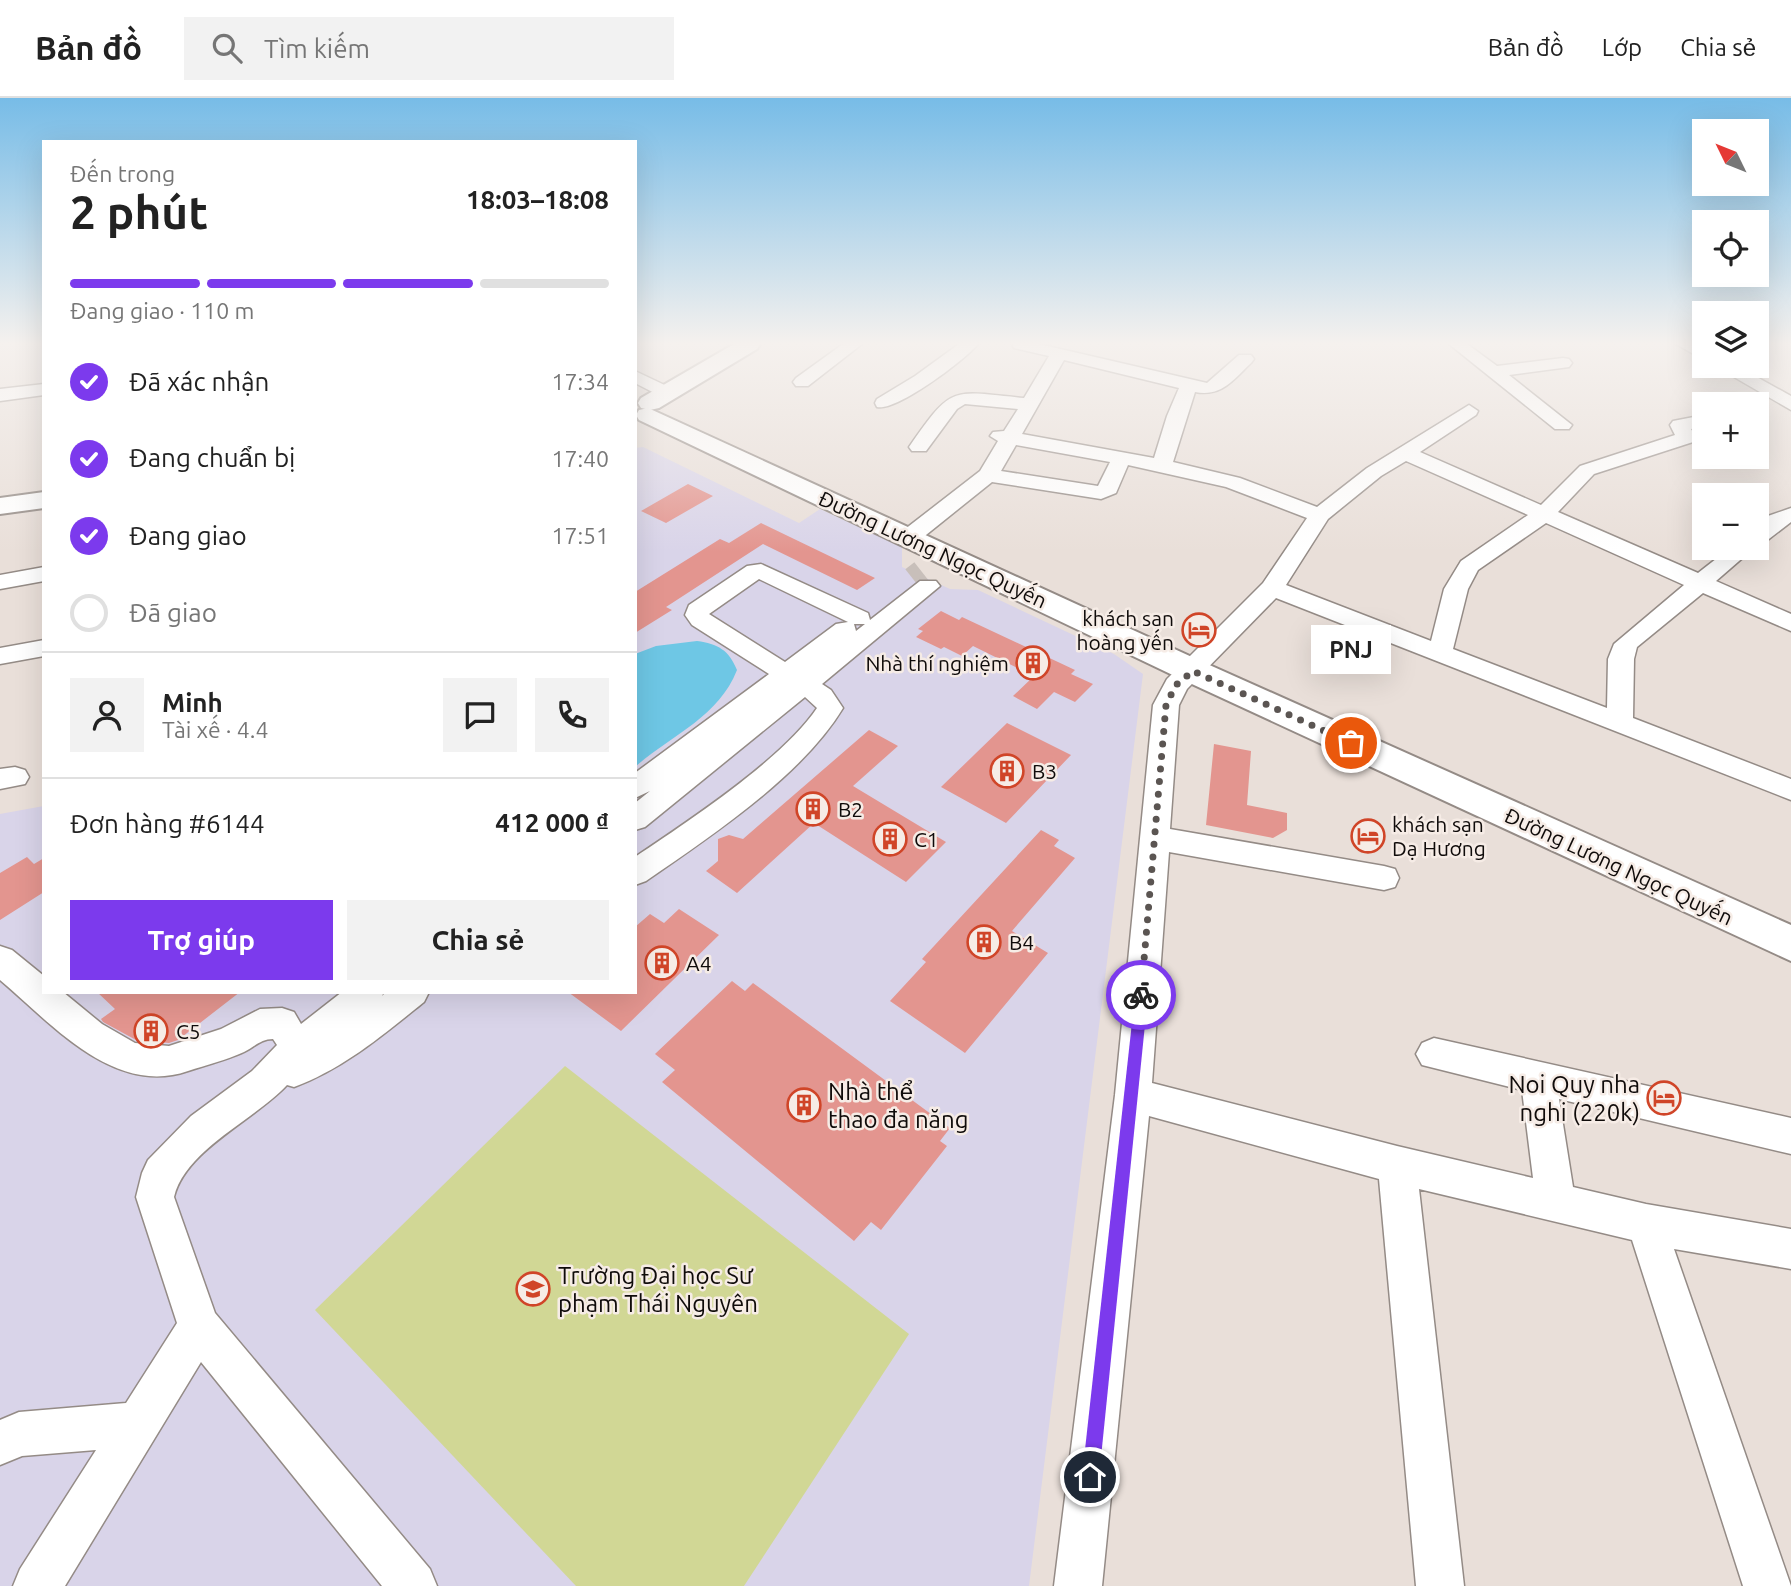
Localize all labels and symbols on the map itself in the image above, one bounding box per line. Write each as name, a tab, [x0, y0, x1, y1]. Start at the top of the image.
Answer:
north arrow	[1692, 119, 1769, 196]
street label: Đường Lương Ngọc Quyến	[815, 484, 1052, 612]
place label: khách sạn hoàng yến	[1076, 606, 1174, 654]
hotel icon: khách sạn hoàng yến	[1180, 611, 1218, 649]
callout: PNJ	[1311, 624, 1391, 673]
building icon: Nhà thí nghiệm	[1014, 644, 1052, 682]
place label: Nhà thí nghiệm	[865, 651, 1009, 675]
pin	[1321, 713, 1381, 773]
building icon: B3	[988, 752, 1026, 790]
place label: B3	[1032, 759, 1057, 783]
building icon: B2	[794, 790, 832, 828]
place label: B2	[838, 797, 863, 821]
street label: Đường Lương Ngọc Quyến	[1501, 801, 1738, 929]
place label: khách sạn Dạ Hương	[1392, 812, 1486, 860]
hotel icon: khách sạn Dạ Hương	[1349, 817, 1387, 855]
building icon: C1	[871, 820, 909, 858]
place label: C1	[914, 827, 939, 851]
building icon: B4	[965, 923, 1003, 961]
place label: B4	[1009, 930, 1034, 954]
building icon: A4	[643, 944, 681, 982]
place label: A4	[686, 951, 712, 975]
courier	[1106, 960, 1176, 1030]
building icon: C5	[132, 1012, 170, 1050]
place label: C5	[176, 1019, 201, 1043]
place label: Noi Quy nha nghi (220k)	[1508, 1071, 1640, 1126]
place label: Nhà thể thao đa năng	[828, 1078, 968, 1133]
hotel icon: Noi Quy nha nghi (220k)	[1645, 1079, 1683, 1117]
building icon: Nhà thể thao đa năng	[785, 1086, 823, 1124]
place label: Trường Đại học Sư phạm Thái Nguyên	[558, 1262, 758, 1317]
school or university icon: Trường Đại học Sư phạm Thái Nguyên	[514, 1270, 552, 1308]
pin	[1060, 1447, 1120, 1507]

